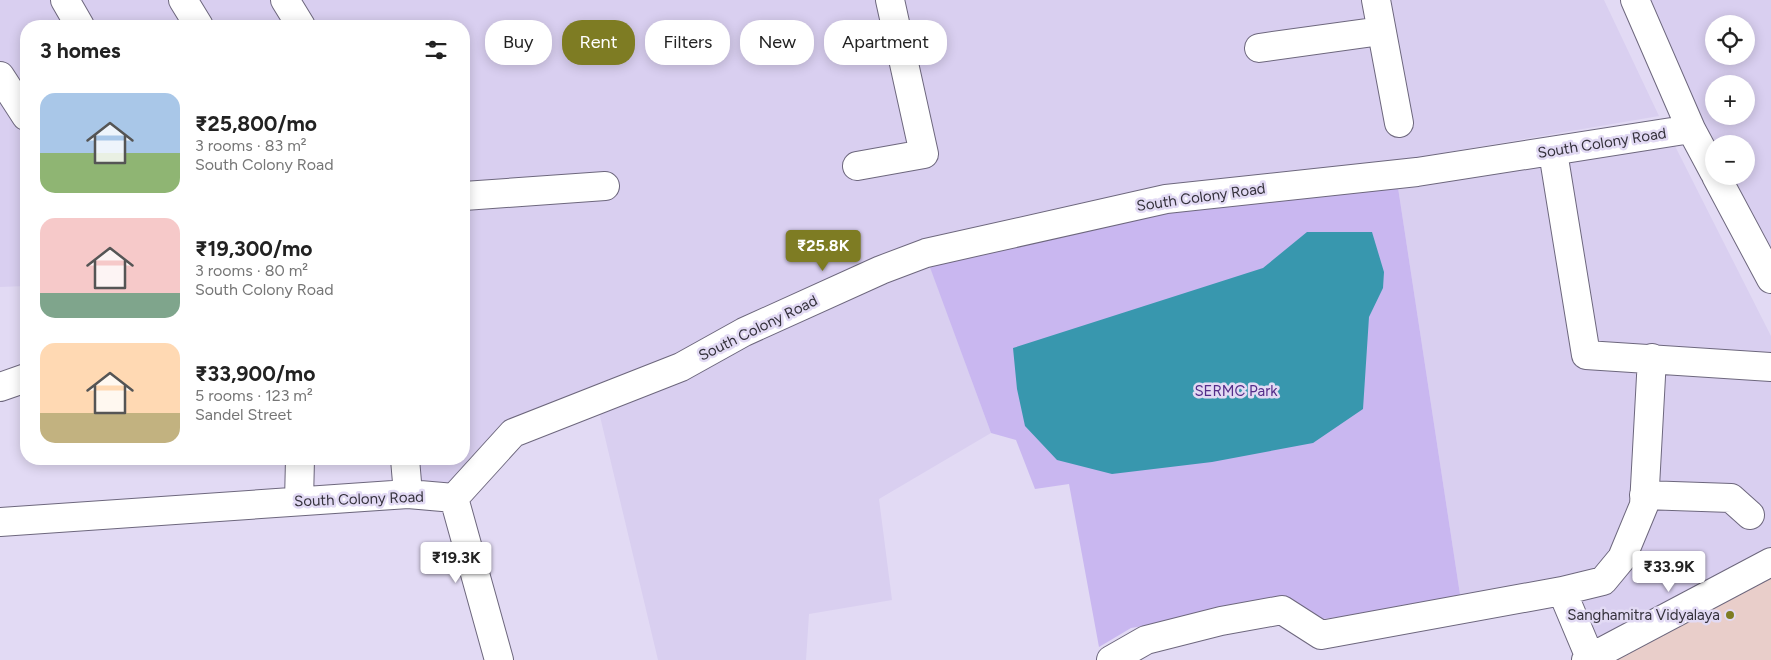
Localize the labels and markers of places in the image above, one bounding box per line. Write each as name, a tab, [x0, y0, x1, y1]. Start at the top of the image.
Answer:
pin: ₹25.8K	[782, 230, 864, 272]
pin: ₹19.3K	[415, 542, 497, 584]
pin: ₹33.9K	[1628, 550, 1710, 593]
place label: Sanghamitra Vidyalaya	[1567, 606, 1720, 624]
marker: Sanghamitra Vidyalaya	[1724, 609, 1736, 621]

